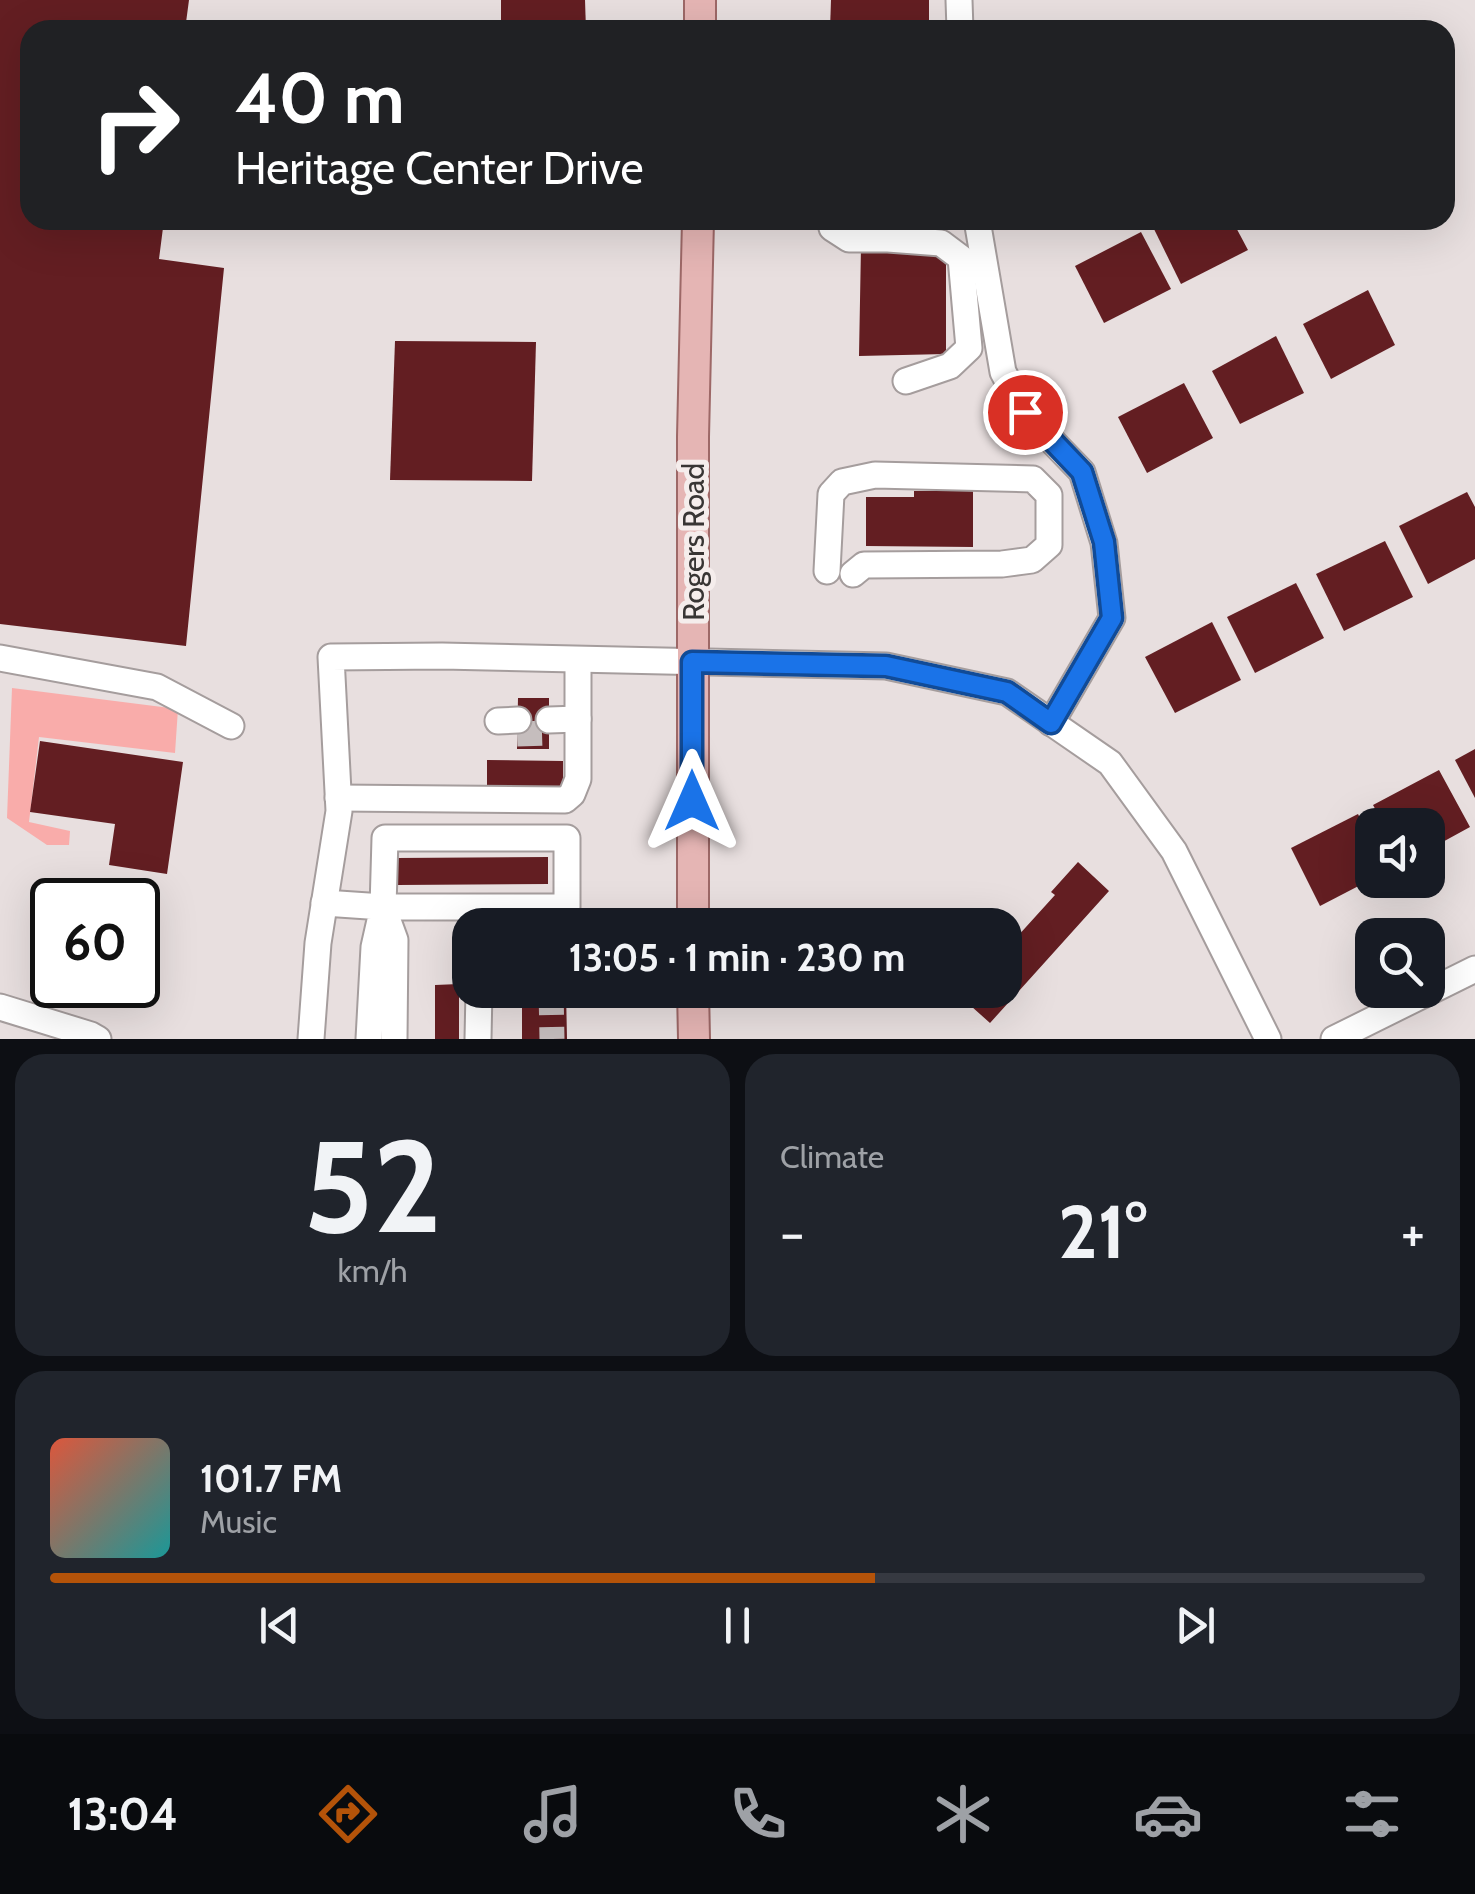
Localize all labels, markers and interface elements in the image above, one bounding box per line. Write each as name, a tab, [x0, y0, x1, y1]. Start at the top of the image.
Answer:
text: 40 m	[235, 55, 404, 141]
icon: right	[70, 60, 200, 190]
text: Heritage Center Drive	[235, 141, 644, 195]
pin	[983, 370, 1068, 455]
icon: arrive	[998, 385, 1053, 440]
street label: Rogers Road	[675, 463, 712, 621]
position arrow	[640, 749, 744, 853]
map controls	[1355, 808, 1445, 1008]
button: sound	[1355, 808, 1445, 898]
speed limit sign: 60	[30, 878, 160, 1008]
button: search	[1355, 918, 1445, 1008]
text: 13:05 · 1 min · 230 m	[569, 934, 905, 981]
text: 52	[303, 1107, 442, 1265]
text: Climate	[780, 1137, 884, 1176]
text: 21°	[1058, 1186, 1147, 1277]
text: −	[780, 1199, 804, 1266]
text: +	[1401, 1199, 1425, 1266]
text: km/h	[337, 1251, 408, 1290]
text: 101.7 FM	[200, 1455, 342, 1502]
text: Music	[200, 1502, 277, 1541]
icon: previous	[252, 1598, 307, 1653]
icon: pause	[710, 1598, 765, 1653]
icon: next	[1168, 1598, 1223, 1653]
icon: directions	[313, 1779, 383, 1849]
icon: music	[518, 1779, 588, 1849]
icon: phone	[723, 1779, 793, 1849]
icon: climate	[928, 1779, 998, 1849]
icon: car	[1133, 1779, 1203, 1849]
icon: filters	[1337, 1779, 1407, 1849]
text: 13:04	[67, 1787, 178, 1841]

